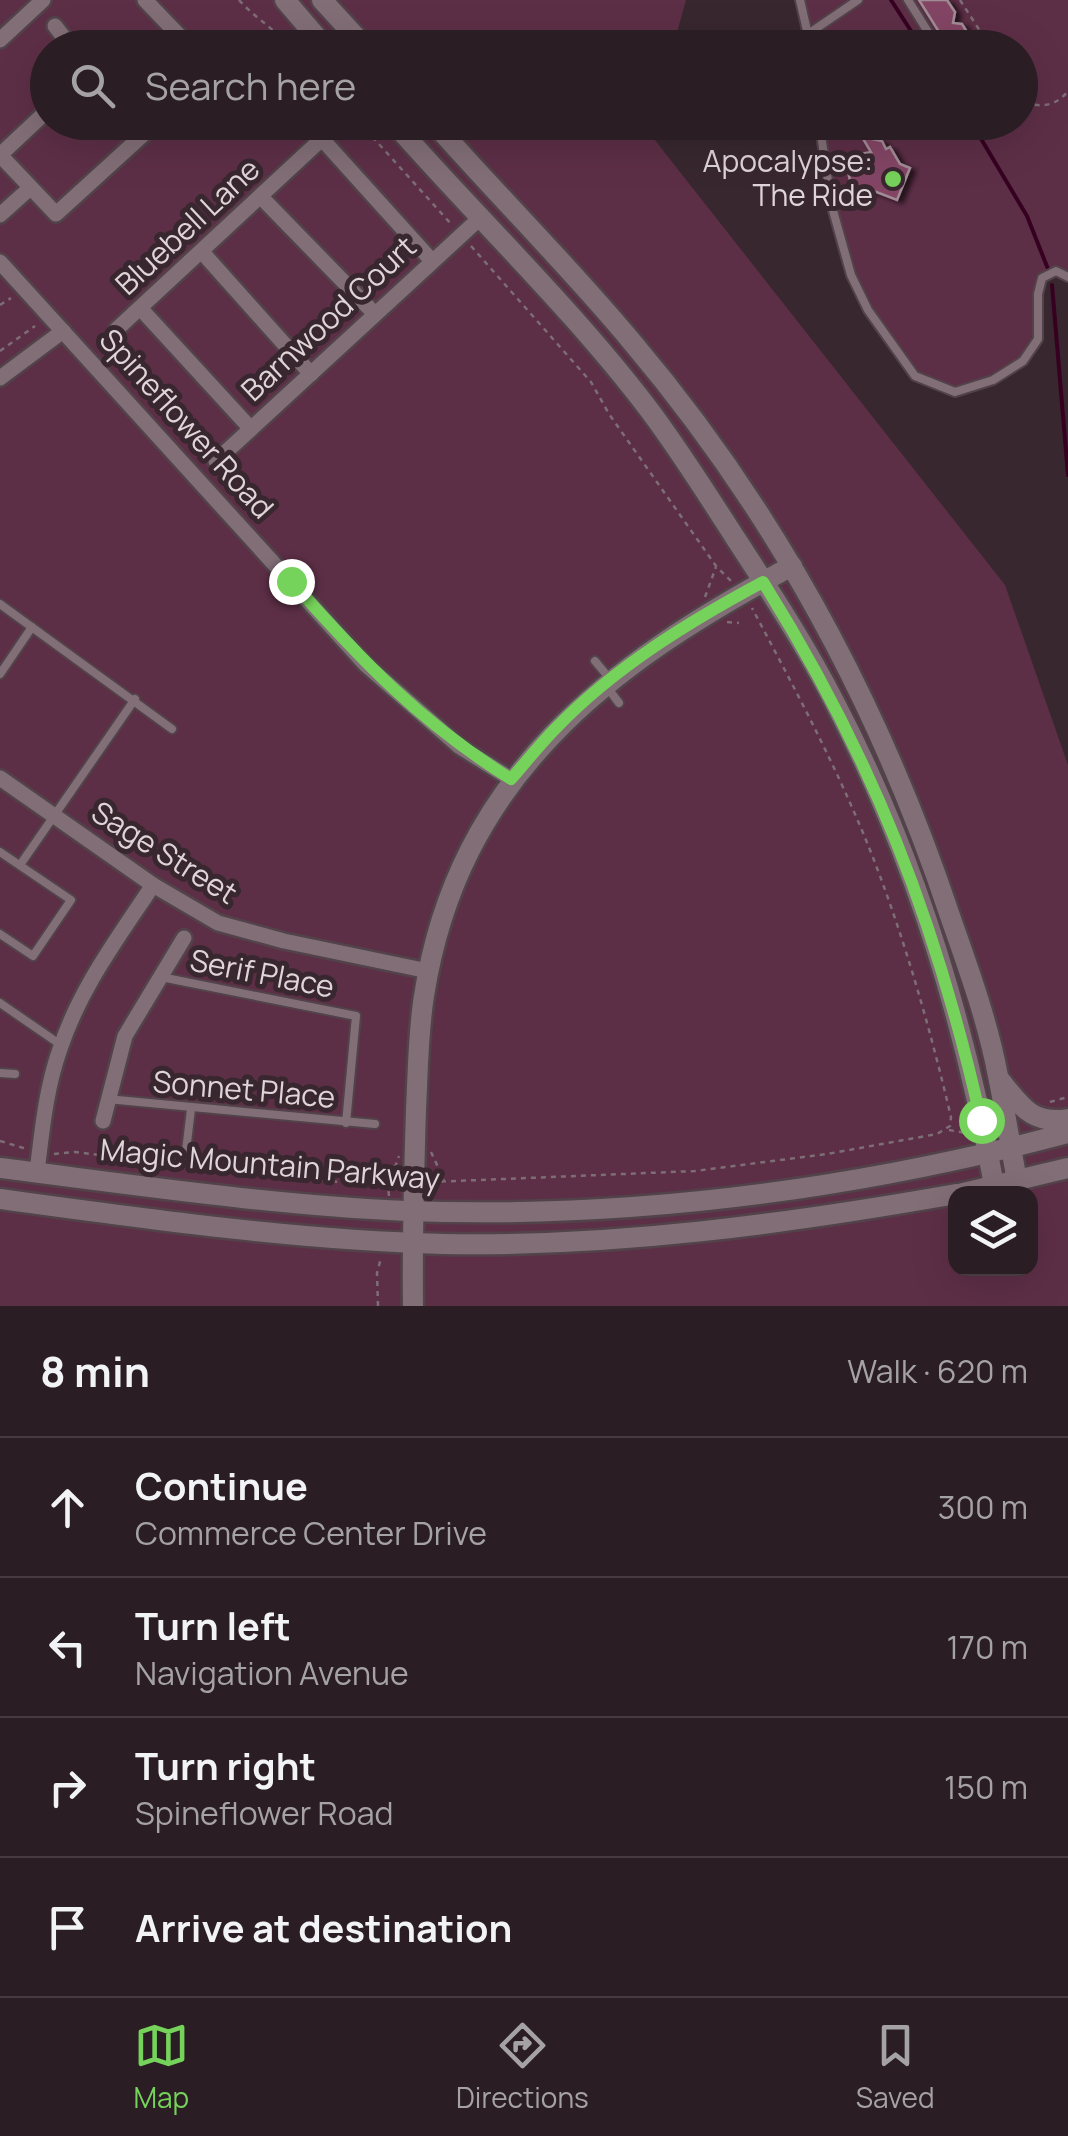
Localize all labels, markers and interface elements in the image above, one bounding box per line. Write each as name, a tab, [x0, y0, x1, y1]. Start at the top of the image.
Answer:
search box	[30, 30, 1038, 140]
icon: search	[65, 58, 120, 113]
text: Search here	[145, 59, 356, 111]
place label: Apocalypse: The Ride	[703, 140, 873, 215]
street label: Bluebell Lane	[106, 148, 268, 303]
marker: Apocalypse: The Ride	[882, 168, 904, 190]
street label: Barnwood Court	[232, 226, 424, 410]
street label: Spineflower Road	[91, 319, 283, 527]
route end	[269, 559, 315, 605]
street label: Sage Street	[84, 791, 245, 913]
street label: Serif Place	[187, 938, 338, 1007]
street label: Sonnet Place	[151, 1060, 337, 1117]
route start	[959, 1098, 1005, 1144]
street label: Magic Mountain Parkway	[99, 1128, 442, 1199]
map controls	[948, 1186, 1038, 1276]
button: layers	[948, 1186, 1038, 1276]
text: 8 min	[40, 1342, 150, 1400]
text: Walk · 620 m	[847, 1349, 1028, 1393]
text: Continue	[135, 1459, 308, 1511]
icon: ahead	[40, 1480, 95, 1535]
text: 300 m	[938, 1485, 1028, 1529]
text: Commerce Center Drive	[135, 1511, 487, 1555]
text: Turn left	[135, 1599, 291, 1651]
icon: left	[40, 1620, 95, 1675]
text: 170 m	[946, 1625, 1028, 1669]
text: Navigation Avenue	[135, 1651, 409, 1695]
text: Turn right	[135, 1739, 316, 1791]
icon: right	[40, 1760, 95, 1815]
text: 150 m	[944, 1765, 1028, 1809]
text: Spineflower Road	[135, 1791, 393, 1835]
icon: arrive	[40, 1900, 95, 1955]
text: Arrive at destination	[135, 1901, 512, 1953]
tab: Map	[133, 2018, 189, 2116]
tab: Directions	[456, 2018, 589, 2116]
tab: Saved	[856, 2018, 935, 2116]

